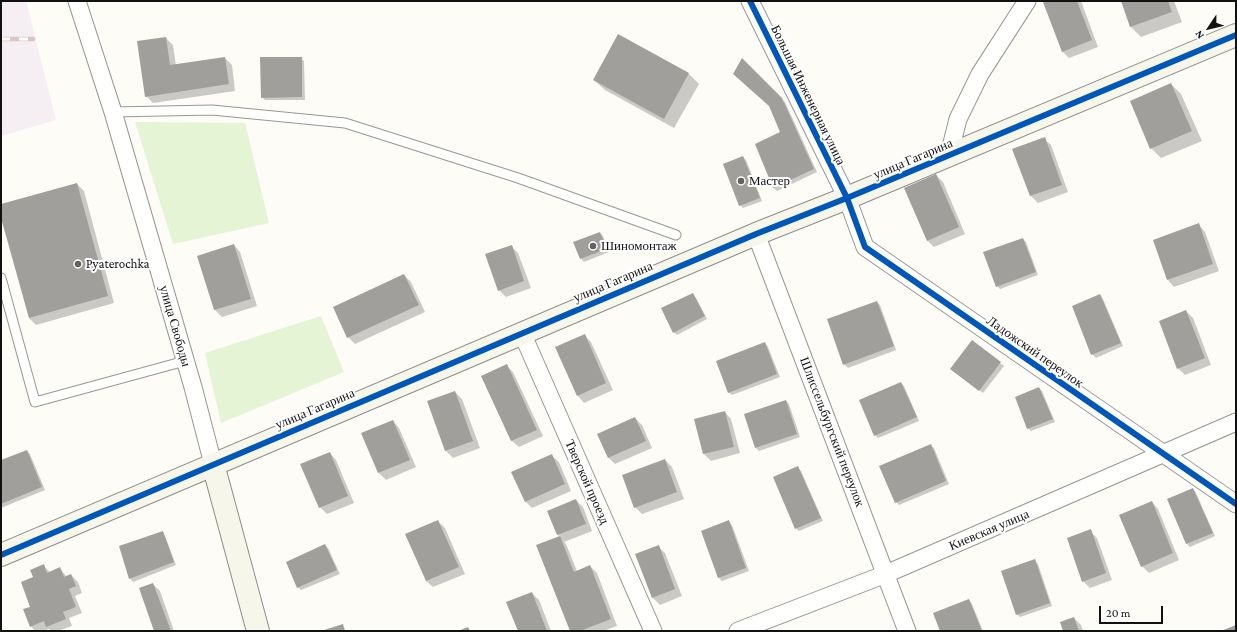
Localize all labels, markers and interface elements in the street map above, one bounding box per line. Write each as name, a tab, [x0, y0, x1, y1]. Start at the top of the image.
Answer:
north arrow	[1189, 8, 1229, 48]
street label: Большая Инженерная улица	[767, 22, 849, 168]
text: N	[1192, 28, 1206, 41]
street label: улица Гагарина	[871, 135, 955, 183]
place label: Мастер	[749, 173, 790, 189]
marker: Мастер	[736, 176, 746, 186]
place label: Шиномонтаж	[601, 238, 677, 254]
marker: Шиномонтаж	[588, 241, 598, 251]
place label: Pyaterochka	[86, 256, 150, 272]
street label: улица Гагарина	[571, 258, 655, 306]
marker: Pyaterochka	[73, 259, 83, 269]
street label: улица Свободы	[156, 284, 194, 368]
street label: Ладожский переулок	[984, 313, 1086, 391]
street label: Шлиссельбургский переулок	[796, 355, 868, 509]
street label: улица Гагарина	[273, 385, 357, 433]
street label: Тверской проезд	[561, 437, 613, 527]
street label: Киевская улица	[947, 506, 1031, 554]
scale bar	[1101, 598, 1165, 624]
text: 20 m	[1106, 606, 1130, 620]

